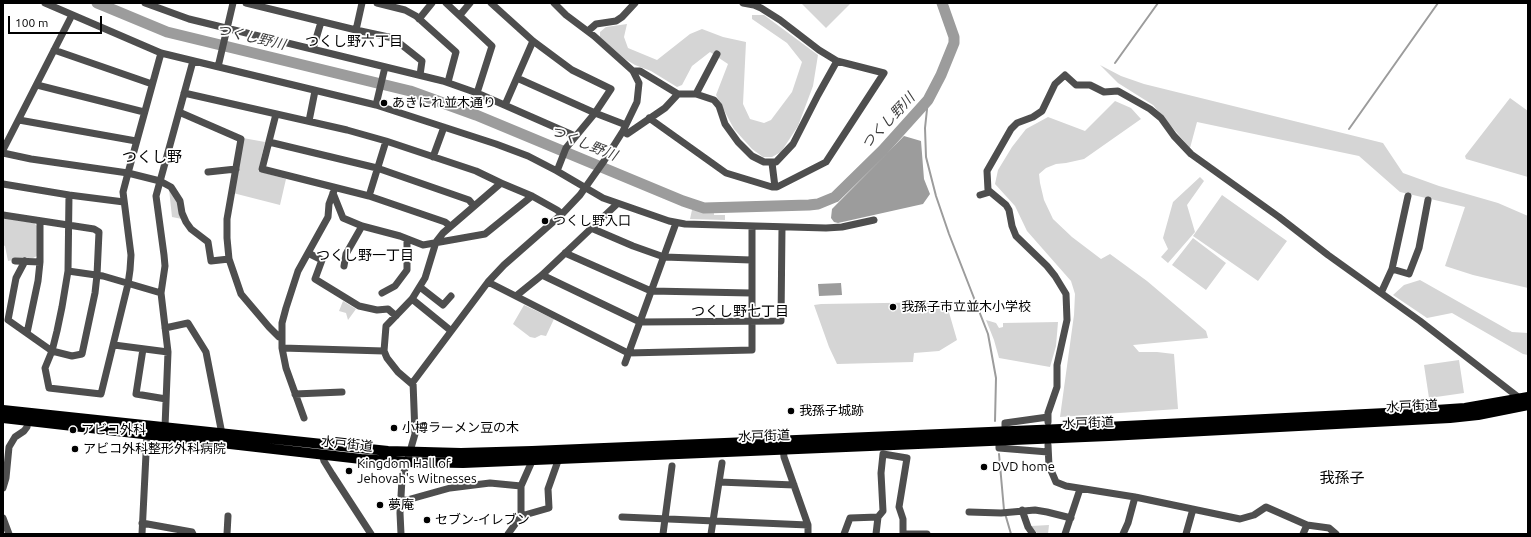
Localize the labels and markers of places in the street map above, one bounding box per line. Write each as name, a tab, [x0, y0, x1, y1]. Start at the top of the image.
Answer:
place label: あきにれ並木通り	[392, 95, 496, 111]
marker: あきにれ並木通り	[379, 98, 389, 108]
place label: つくし野入口	[553, 213, 631, 229]
marker: つくし野入口	[540, 216, 550, 226]
place label: 我孫子市立並木小学校	[901, 299, 1031, 315]
marker: 我孫子市立並木小学校	[888, 302, 898, 312]
place label: 我孫子城跡	[799, 403, 864, 419]
marker: 我孫子城跡	[786, 406, 796, 416]
place label: 小樽ラーメン豆の木	[402, 420, 519, 436]
place label: アビコ外科	[81, 422, 146, 438]
marker: 小樽ラーメン豆の木	[389, 423, 399, 433]
marker: アビコ外科	[68, 425, 78, 435]
place label: アビコ外科整形外科病院	[83, 441, 226, 457]
marker: アビコ外科整形外科病院	[70, 444, 80, 454]
place label: Kingdom Hall of Jehovah's Witnesses	[357, 456, 477, 487]
place label: DVD home	[992, 459, 1055, 475]
marker: DVD home	[979, 462, 989, 472]
marker: Kingdom Hall of Jehovah's Witnesses	[344, 466, 354, 476]
place label: 夢庵	[388, 497, 414, 513]
marker: 夢庵	[375, 500, 385, 510]
place label: セブン-イレブン	[435, 512, 530, 528]
marker: セブン-イレブン	[422, 515, 432, 525]

